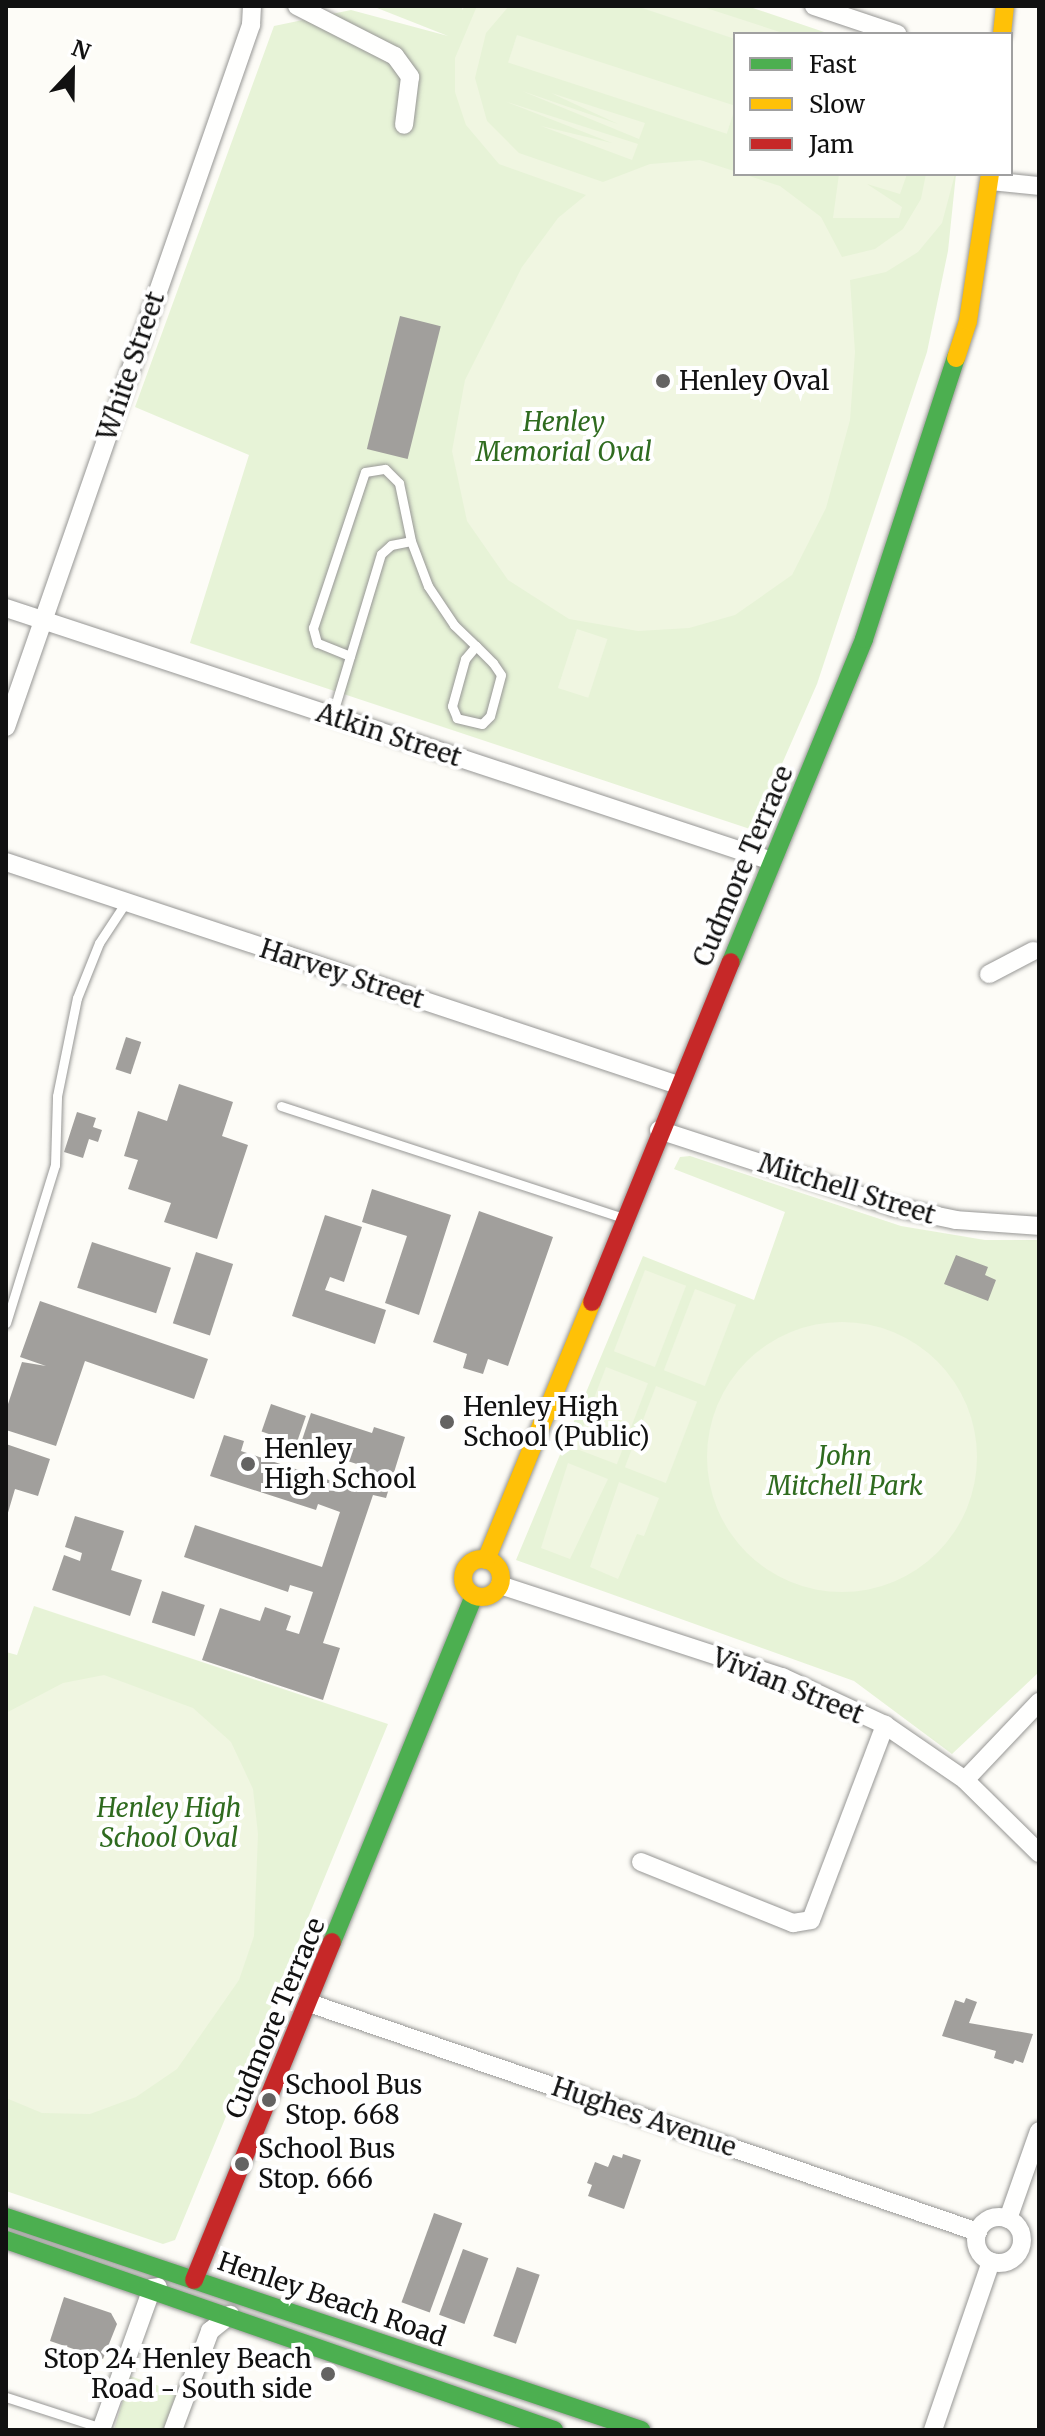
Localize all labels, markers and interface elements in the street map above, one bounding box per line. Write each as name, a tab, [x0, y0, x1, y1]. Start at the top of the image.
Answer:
north arrow	[32, 32, 112, 112]
legend	[733, 32, 1013, 176]
text: N	[68, 34, 94, 66]
text: Fast	[809, 49, 857, 80]
text: Slow	[809, 89, 865, 120]
text: Jam	[809, 129, 854, 160]
street label: White Street	[91, 287, 171, 445]
place label: Henley Oval	[679, 365, 829, 397]
marker: Henley Oval	[654, 372, 672, 390]
park label: Henley Memorial Oval	[476, 406, 652, 468]
street label: Atkin Street	[313, 697, 465, 773]
street label: Cudmore Terrace	[687, 761, 799, 971]
street label: Harvey Street	[256, 933, 428, 1015]
street label: Mitchell Street	[755, 1147, 939, 1231]
place label: Henley High School (Public)	[463, 1391, 650, 1452]
marker: Henley High School (Public)	[438, 1413, 456, 1431]
place label: Henley High School	[264, 1433, 416, 1494]
park label: John Mitchell Park	[767, 1440, 923, 1502]
marker: Henley High School	[239, 1455, 257, 1473]
street label: Vivian Street	[708, 1642, 868, 1730]
park label: Henley High School Oval	[97, 1792, 241, 1854]
street label: Cudmore Terrace	[219, 1913, 331, 2123]
place label: School Bus Stop. 668	[285, 2069, 422, 2130]
street label: Hughes Avenue	[548, 2071, 740, 2163]
marker: School Bus Stop. 668	[260, 2091, 278, 2109]
place label: School Bus Stop. 666	[258, 2133, 395, 2194]
marker: School Bus Stop. 666	[233, 2155, 251, 2173]
street label: Henley Beach Road	[214, 2245, 450, 2353]
place label: Stop 24 Henley Beach Road - South side	[43, 2343, 312, 2404]
marker: Stop 24 Henley Beach Road - South side	[319, 2365, 337, 2383]

